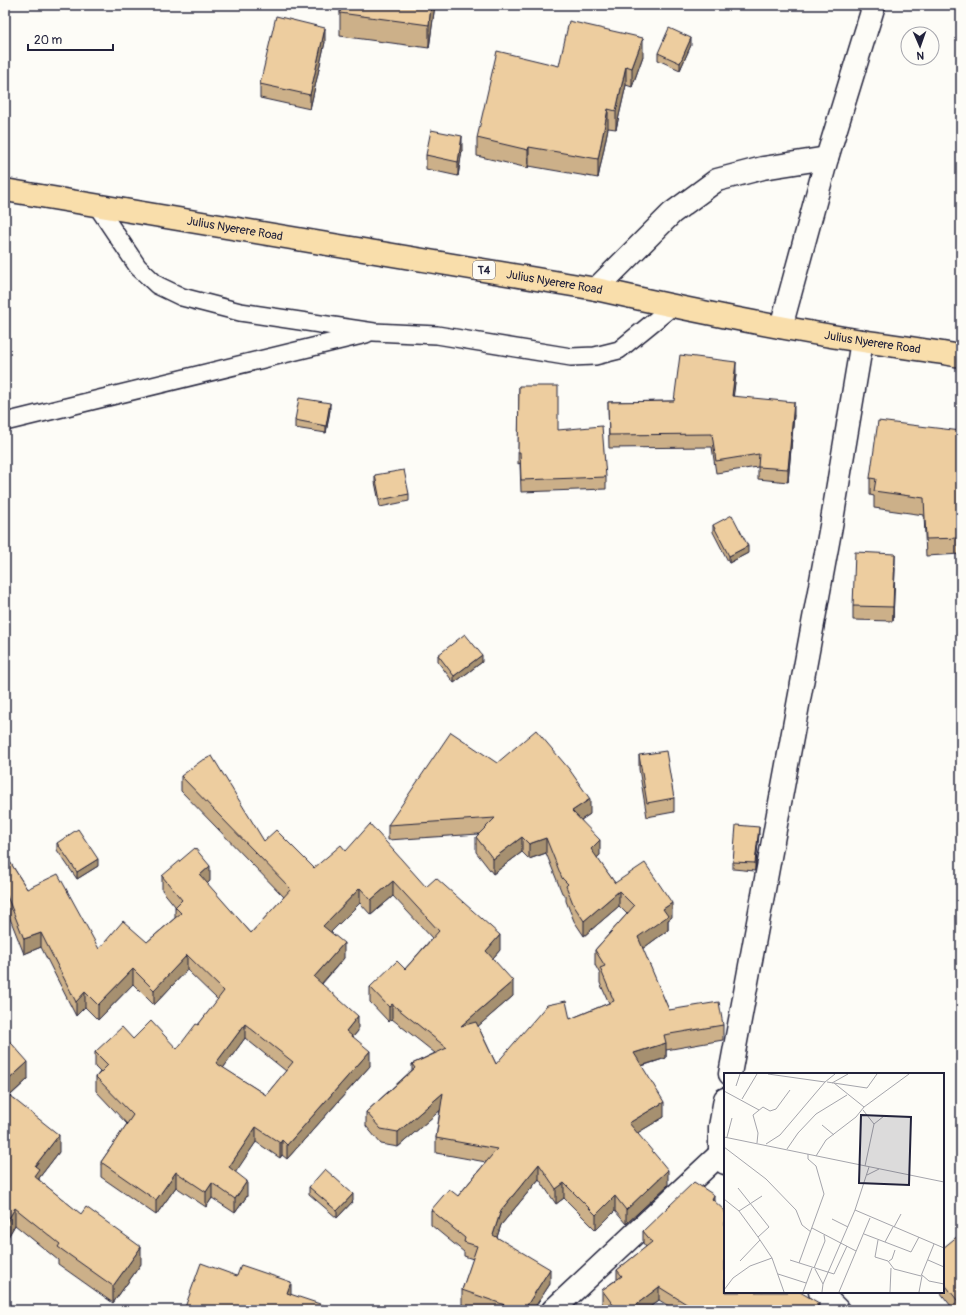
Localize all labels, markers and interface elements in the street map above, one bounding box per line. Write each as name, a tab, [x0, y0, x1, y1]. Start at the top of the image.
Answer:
scale bar	[28, 26, 113, 52]
north arrow	[900, 26, 940, 66]
text: 20 m	[34, 33, 63, 48]
text: N	[916, 49, 924, 62]
street label: Julius Nyerere Road	[185, 214, 284, 244]
road number: T4	[473, 261, 495, 279]
street label: Julius Nyerere Road	[505, 267, 604, 298]
street label: Julius Nyerere Road	[823, 328, 922, 357]
inset map	[724, 1073, 944, 1293]

